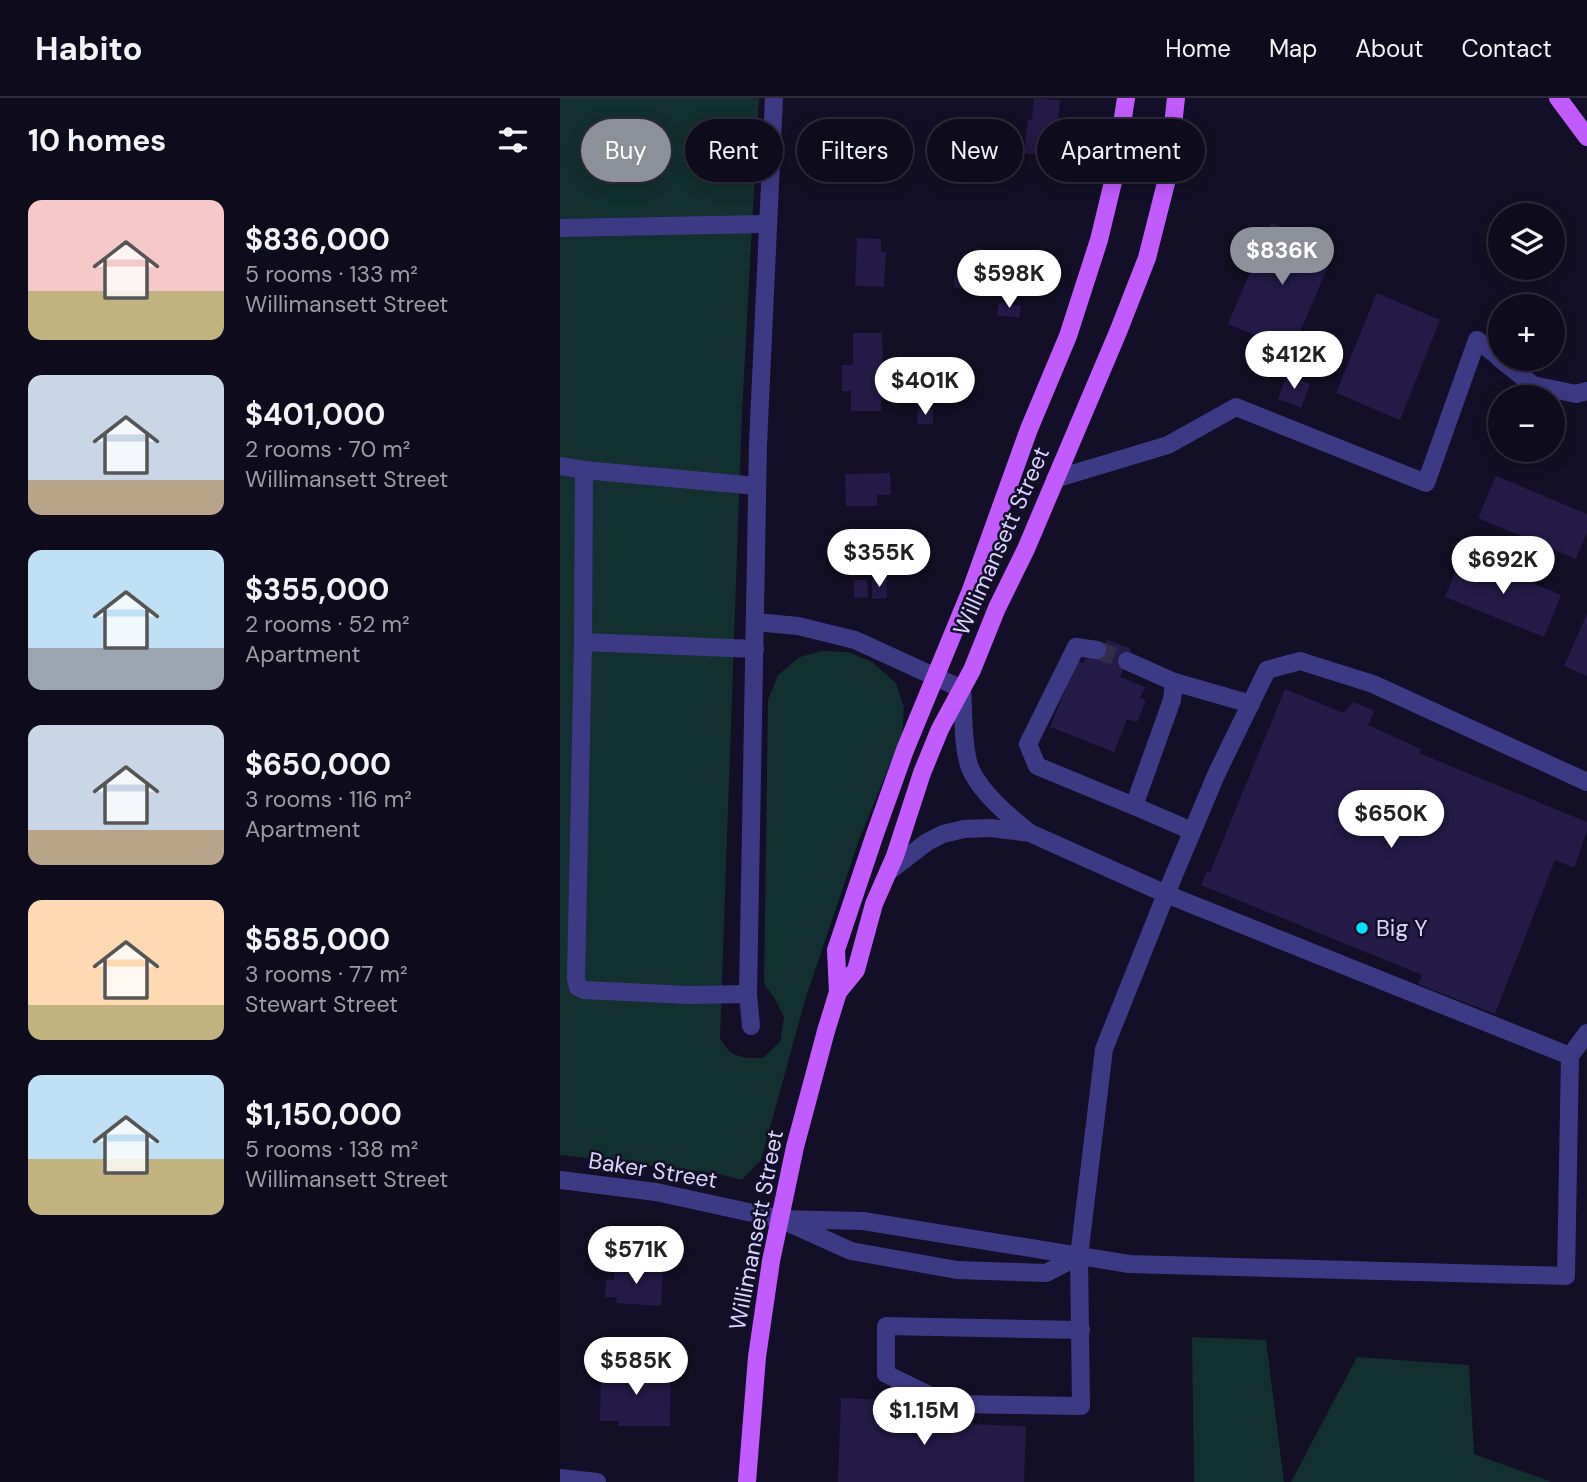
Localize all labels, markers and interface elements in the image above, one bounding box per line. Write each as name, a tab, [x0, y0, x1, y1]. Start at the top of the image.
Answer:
text: Habito	[35, 27, 143, 70]
text: Home	[1165, 33, 1231, 64]
text: Map	[1269, 33, 1317, 64]
text: About	[1355, 33, 1424, 64]
text: Contact	[1462, 33, 1552, 64]
chip: Buy	[581, 119, 671, 182]
chip: Rent	[685, 119, 783, 182]
chip: Filters	[797, 119, 913, 182]
chip: New	[927, 119, 1023, 182]
chip: Apartment	[1037, 119, 1205, 182]
text: 10 homes	[28, 121, 166, 160]
icon: filters	[494, 121, 532, 159]
map controls	[1488, 203, 1565, 462]
button: layers	[1488, 203, 1565, 280]
text: $836,000	[245, 220, 390, 259]
icon: home	[84, 228, 168, 312]
pin: $836K	[1233, 228, 1331, 287]
text: $836K	[1246, 235, 1318, 265]
pin: $598K	[960, 250, 1058, 310]
text: $598K	[973, 258, 1045, 288]
text: 5 rooms · 133 m²	[245, 259, 418, 289]
text: Willimansett Street	[245, 289, 448, 319]
button: +	[1488, 294, 1565, 371]
pin: $412K	[1245, 331, 1343, 391]
text: $412K	[1261, 339, 1327, 369]
pin: $401K	[876, 358, 974, 417]
text: $401K	[891, 365, 959, 395]
button: −	[1488, 385, 1565, 462]
text: $401,000	[245, 395, 385, 434]
icon: home	[84, 403, 168, 487]
text: 2 rooms · 70 m²	[245, 434, 410, 464]
street label: Willimansett Street	[946, 442, 1056, 640]
text: Willimansett Street	[245, 464, 448, 494]
pin: $355K	[830, 530, 928, 589]
pin: $692K	[1454, 536, 1552, 596]
text: $355K	[843, 537, 915, 567]
text: $692K	[1468, 544, 1538, 574]
text: $355,000	[245, 570, 389, 609]
icon: home	[84, 578, 168, 662]
text: 2 rooms · 52 m²	[245, 609, 410, 639]
text: Apartment	[245, 639, 360, 669]
text: $650,000	[245, 745, 391, 784]
icon: home	[84, 753, 168, 837]
text: 3 rooms · 116 m²	[245, 784, 412, 814]
pin: $650K	[1342, 790, 1440, 850]
text: $650K	[1354, 798, 1428, 828]
text: Apartment	[245, 814, 360, 844]
place label: Big Y	[1376, 913, 1428, 943]
text: $585,000	[245, 920, 390, 959]
marker: Big Y	[1354, 920, 1370, 936]
icon: home	[84, 928, 168, 1012]
text: 3 rooms · 77 m²	[245, 959, 408, 989]
text: Stewart Street	[245, 989, 398, 1019]
text: $1,150,000	[245, 1095, 402, 1134]
icon: home	[84, 1103, 168, 1187]
street label: Willimansett Street	[722, 1127, 790, 1333]
text: 5 rooms · 138 m²	[245, 1134, 418, 1164]
street label: Baker Street	[586, 1145, 720, 1195]
text: Willimansett Street	[245, 1164, 448, 1194]
pin: $571K	[587, 1226, 685, 1286]
text: $571K	[604, 1234, 668, 1264]
pin: $585K	[587, 1338, 685, 1397]
text: $585K	[600, 1345, 672, 1375]
pin: $1.15M	[867, 1388, 981, 1447]
text: $1.15M	[889, 1395, 959, 1425]

